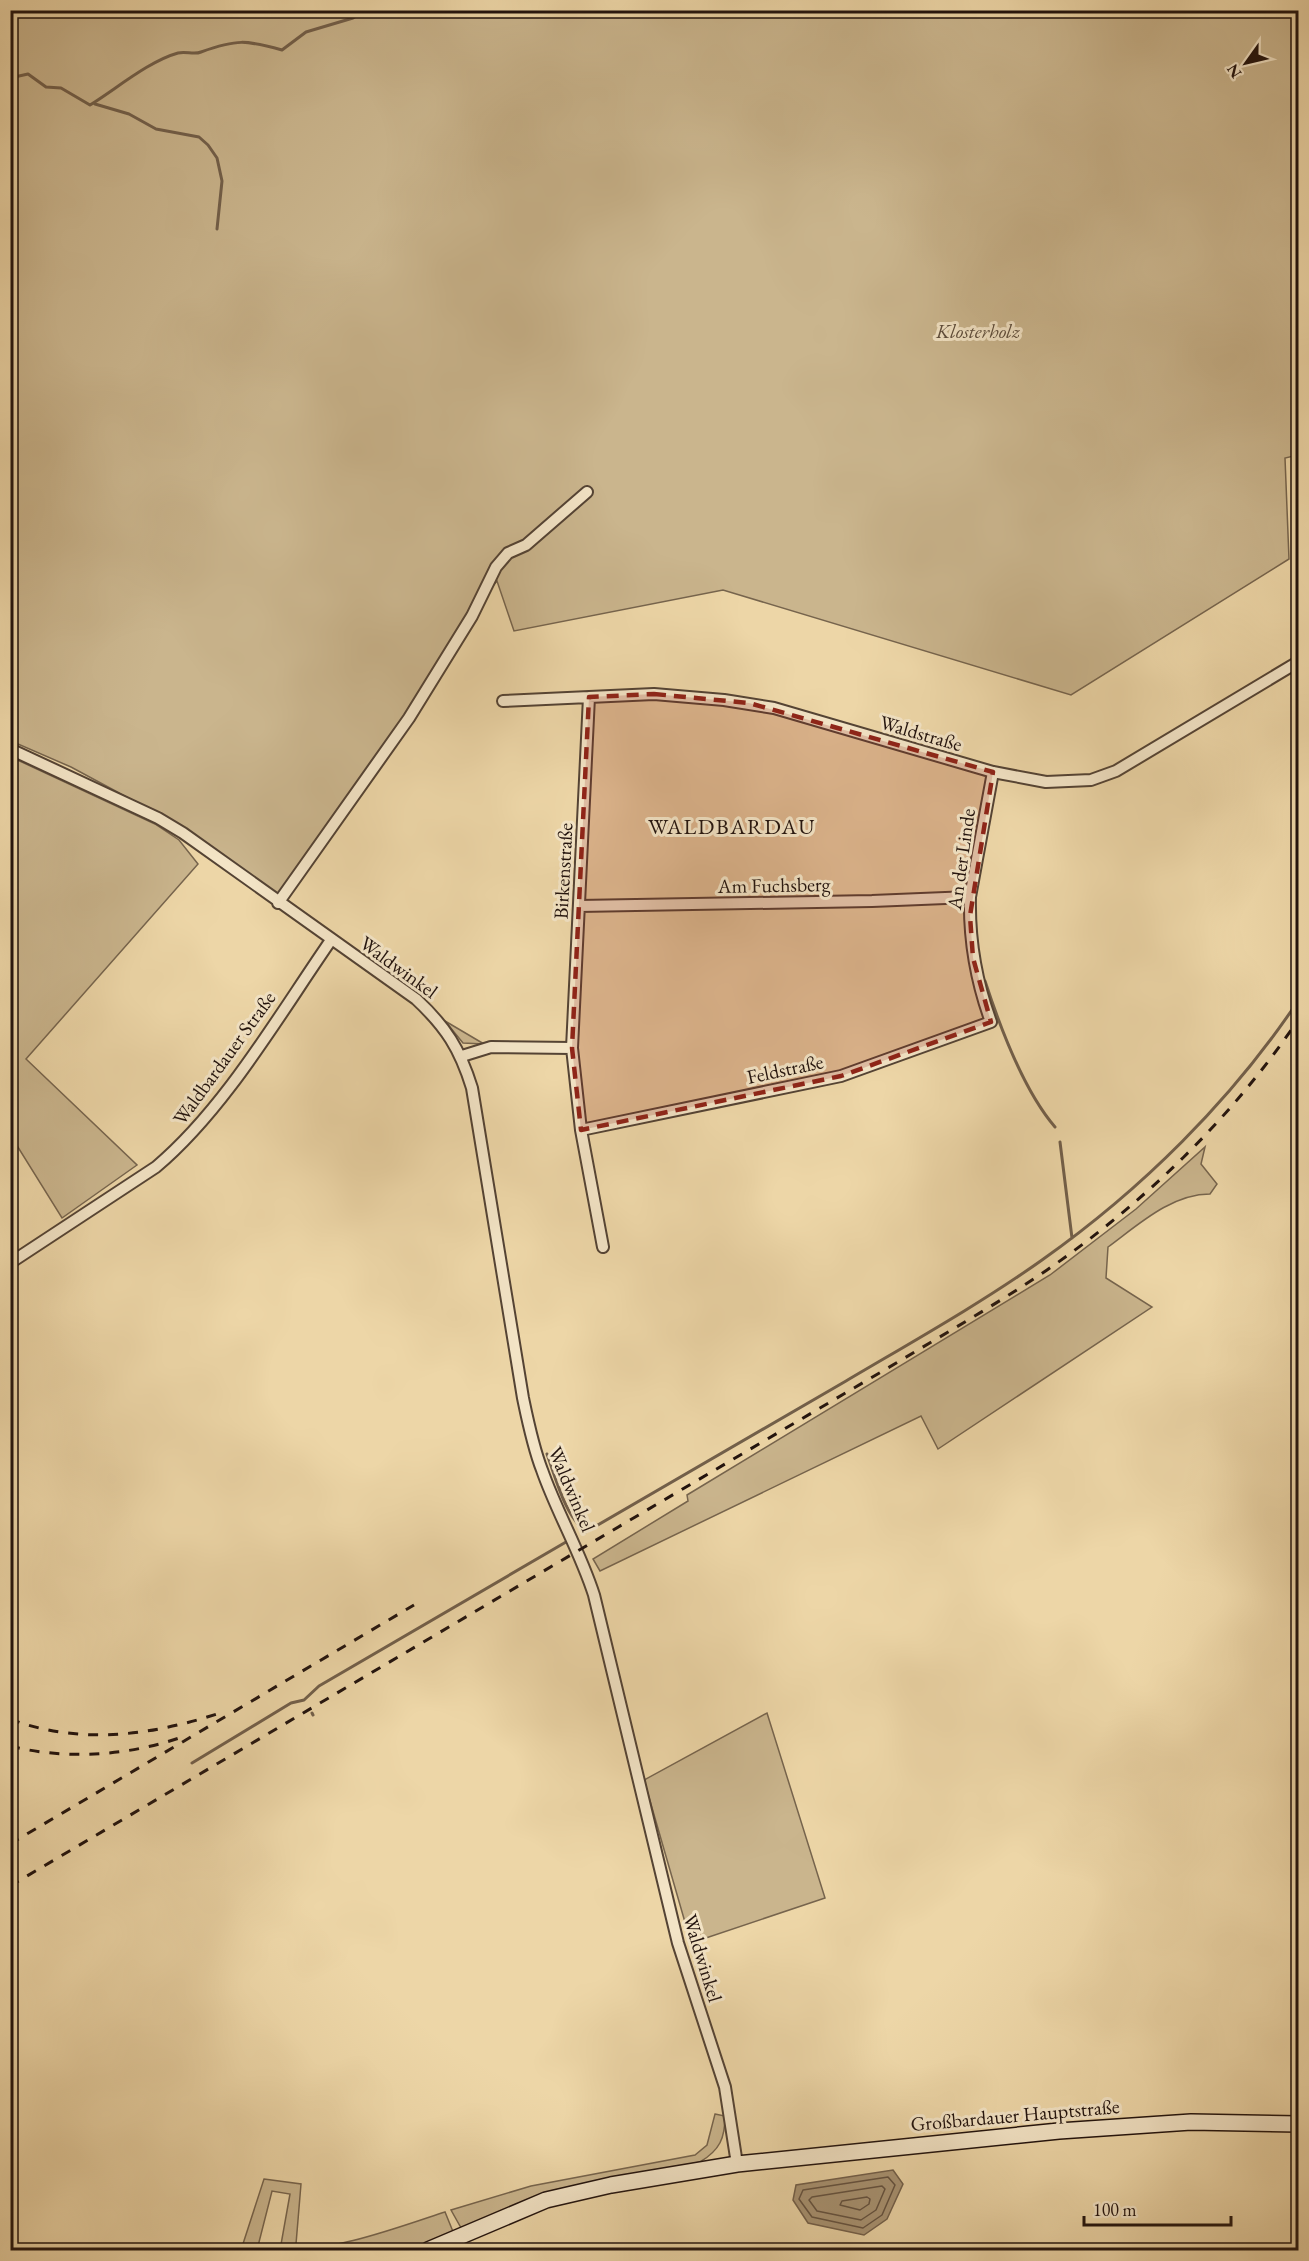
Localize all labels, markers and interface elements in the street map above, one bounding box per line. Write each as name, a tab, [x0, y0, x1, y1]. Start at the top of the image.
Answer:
north arrow	[1216, 33, 1276, 93]
text: N	[1222, 60, 1246, 82]
park label: Klosterholz	[935, 318, 1021, 344]
street label: Waldstraße	[877, 709, 965, 757]
street label: An der Linde	[941, 806, 981, 912]
district label: WALDBARDAU	[648, 812, 816, 841]
street label: Birkenstraße	[547, 822, 579, 920]
street label: Am Fuchsberg	[717, 871, 831, 899]
street label: Waldwinkel	[355, 930, 443, 1004]
street label: Waldbardauer Straße	[167, 986, 281, 1130]
street label: Feldstraße	[744, 1048, 826, 1090]
street label: Waldwinkel	[542, 1442, 602, 1536]
street label: Waldwinkel	[677, 1911, 729, 2005]
street label: Großbardauer Hauptstraße	[909, 2093, 1121, 2137]
scale bar	[1084, 2189, 1231, 2227]
text: 100 m	[1093, 2198, 1137, 2221]

